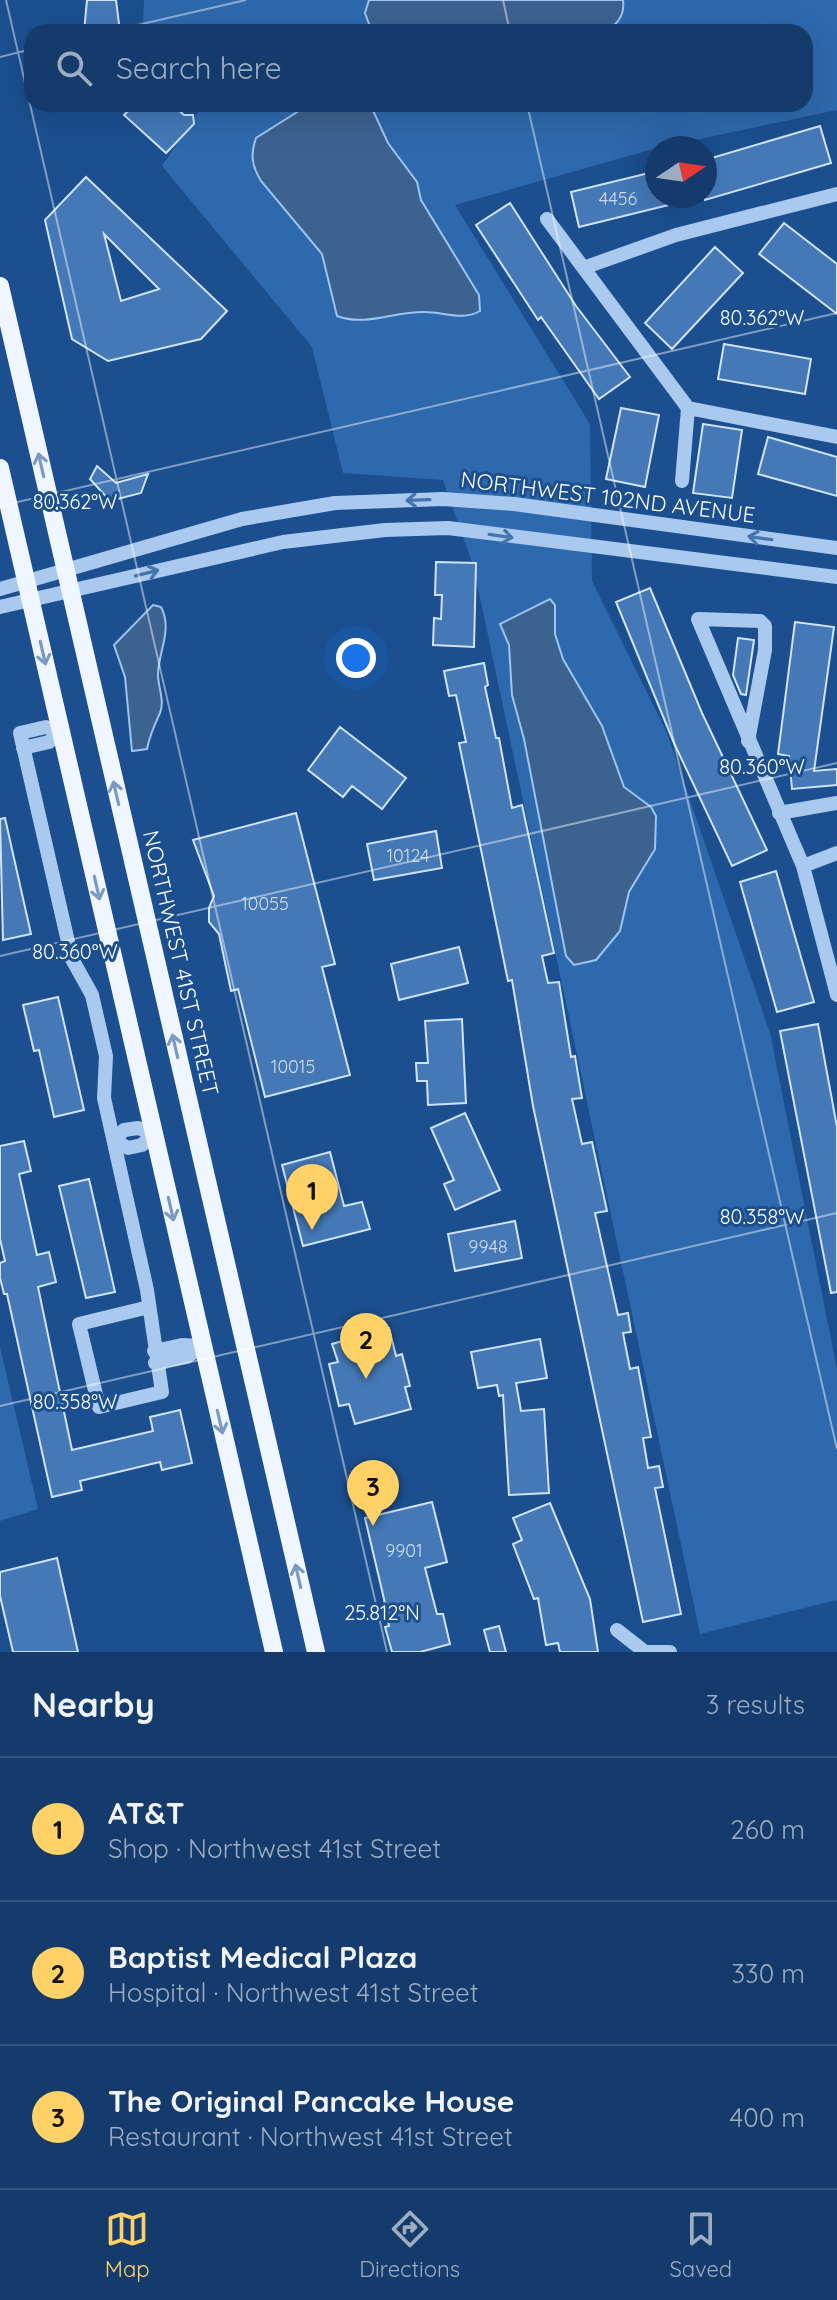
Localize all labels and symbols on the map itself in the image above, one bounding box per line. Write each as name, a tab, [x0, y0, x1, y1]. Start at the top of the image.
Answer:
north arrow	[645, 136, 717, 208]
house number: 4456	[599, 187, 638, 210]
text: 80.362°W	[720, 305, 804, 330]
one-way arrow	[33, 453, 48, 479]
street label: NORTHWEST 102ND AVENUE	[459, 465, 757, 529]
text: 80.362°W	[33, 489, 117, 514]
one-way arrow	[405, 493, 432, 508]
one-way arrow	[488, 529, 513, 544]
one-way arrow	[748, 530, 773, 545]
one-way arrow	[133, 564, 159, 579]
your location	[336, 638, 376, 678]
one-way arrow	[36, 640, 51, 666]
text: 80.360°W	[719, 754, 805, 779]
one-way arrow	[108, 781, 123, 806]
street label: NORTHWEST 41ST STREET	[137, 827, 225, 1099]
house number: 10124	[386, 844, 430, 867]
one-way arrow	[90, 875, 105, 900]
house number: 10055	[241, 892, 289, 915]
text: 80.360°W	[32, 939, 118, 964]
one-way arrow	[167, 1034, 182, 1060]
house number: 10015	[271, 1055, 315, 1078]
pin: 1	[286, 1164, 338, 1230]
one-way arrow	[165, 1196, 180, 1222]
text: 80.358°W	[720, 1204, 804, 1229]
house number: 9948	[468, 1235, 508, 1258]
pin: 2	[340, 1313, 392, 1379]
text: 80.358°W	[33, 1389, 117, 1414]
one-way arrow	[214, 1409, 229, 1434]
pin: 3	[347, 1460, 399, 1526]
house number: 9901	[385, 1539, 423, 1562]
one-way arrow	[290, 1564, 305, 1589]
text: 25.812°N	[344, 1600, 420, 1625]

